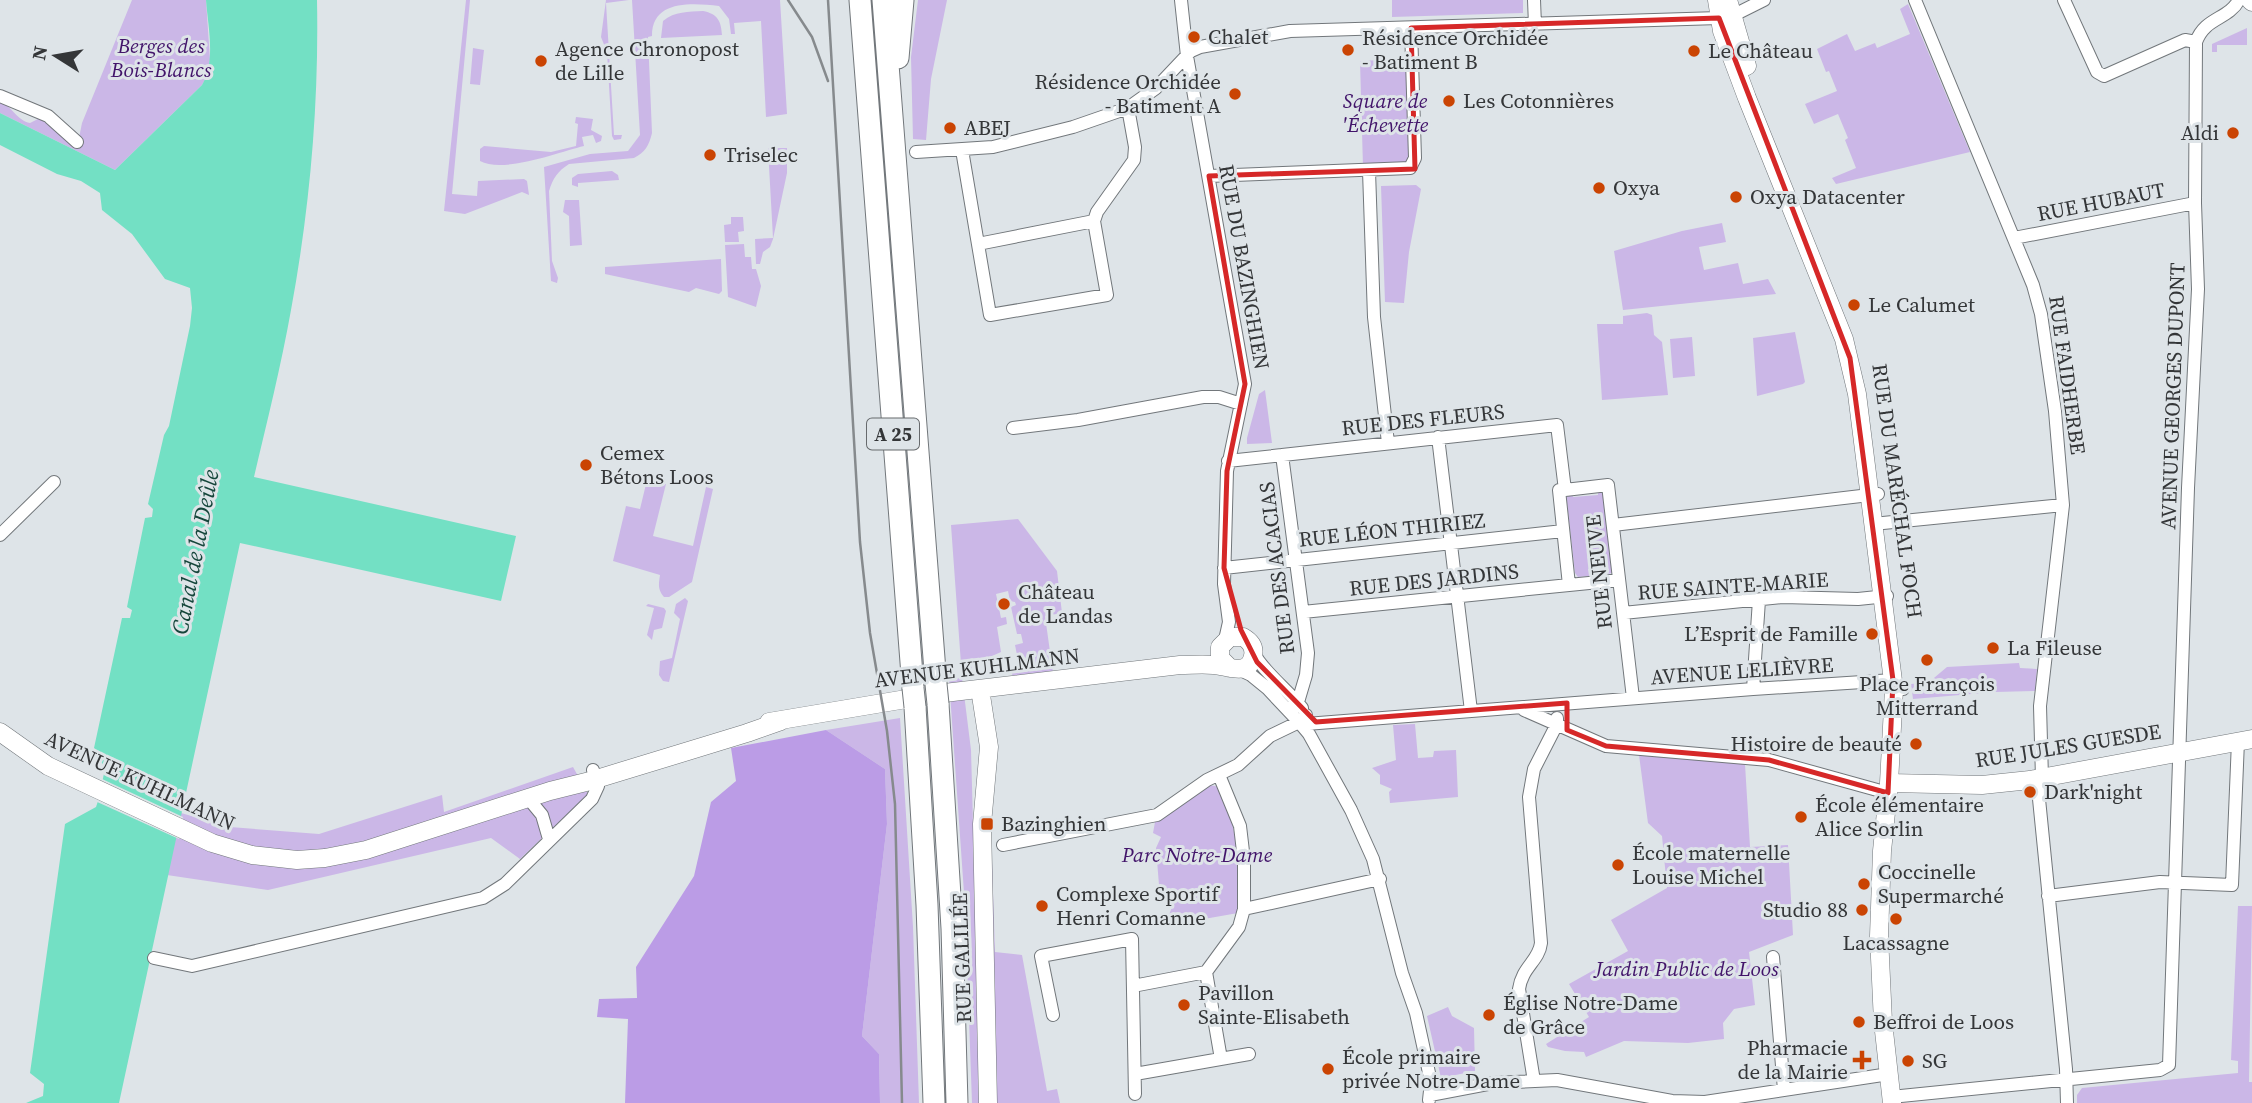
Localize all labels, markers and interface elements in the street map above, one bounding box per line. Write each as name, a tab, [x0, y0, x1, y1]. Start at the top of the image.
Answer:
north arrow	[21, 21, 91, 91]
place label: Chalet	[1208, 22, 1269, 51]
place label: Résidence Orchidée - Batiment B	[1362, 23, 1548, 76]
marker: Chalet	[1186, 29, 1202, 45]
park label: Berges des Bois-Blancs	[110, 31, 212, 84]
place label: Agence Chronopost de Lille	[555, 34, 739, 87]
place label: Le Château	[1708, 36, 1813, 65]
marker: Résidence Orchidée - Batiment B	[1340, 42, 1356, 58]
text: N	[25, 43, 53, 62]
marker: Le Château	[1686, 43, 1702, 59]
marker: Agence Chronopost de Lille	[533, 53, 549, 69]
place label: Résidence Orchidée - Batiment A	[1035, 67, 1221, 120]
marker: Résidence Orchidée - Batiment A	[1227, 86, 1243, 102]
park label: Square de 'Échevette	[1342, 86, 1429, 139]
place label: Les Cotonnières	[1463, 86, 1614, 115]
marker: Les Cotonnières	[1441, 93, 1457, 109]
place label: ABEJ	[964, 113, 1011, 142]
place label: Aldi	[2181, 118, 2219, 147]
marker: ABEJ	[942, 120, 958, 136]
marker: Aldi	[2225, 125, 2241, 141]
place label: Triselec	[724, 140, 798, 169]
marker: Triselec	[702, 147, 718, 163]
street label: RUE DU BAZINGHIEN	[1212, 162, 1277, 372]
place label: Oxya	[1613, 173, 1660, 202]
street label: RUE HUBAUT	[2035, 175, 2168, 228]
marker: Oxya	[1591, 180, 1607, 196]
place label: Oxya Datacenter	[1750, 182, 1905, 211]
marker: Oxya Datacenter	[1728, 189, 1744, 205]
street label: AVENUE GEORGES DUPONT	[2153, 262, 2192, 530]
place label: Le Calumet	[1868, 290, 1975, 319]
street label: RUE FAIDHERBE	[2042, 294, 2093, 456]
marker: Le Calumet	[1846, 297, 1862, 313]
street label: RUE DU MARÉCHAL FOCH	[1865, 362, 1930, 620]
street label: RUE DES FLEURS	[1340, 397, 1506, 442]
road number: A 25	[867, 418, 919, 449]
place label: Cemex Bétons Loos	[600, 438, 714, 491]
marker: Cemex Bétons Loos	[578, 457, 594, 473]
water label: Canal de la Deûle	[163, 466, 227, 637]
street label: RUE DES ACACIAS	[1252, 480, 1301, 656]
street label: RUE LÉON THIRIEZ	[1297, 505, 1487, 554]
street label: RUE NEUVE	[1578, 514, 1619, 631]
street label: RUE DES JARDINS	[1348, 556, 1520, 603]
street label: RUE SAINTE-MARIE	[1637, 564, 1829, 607]
place label: Château de Landas	[1018, 577, 1113, 630]
marker: Château de Landas	[996, 596, 1012, 612]
place label: L’Esprit de Famille	[1684, 619, 1858, 648]
marker: L’Esprit de Famille	[1864, 626, 1880, 642]
place label: La Fileuse	[2007, 633, 2102, 662]
marker: La Fileuse	[1985, 640, 2001, 656]
street label: AVENUE KUHLMANN	[872, 641, 1081, 695]
street label: AVENUE LELIÈVRE	[1649, 650, 1834, 691]
marker: Place François Mitterrand	[1919, 652, 1935, 668]
place label: Place François Mitterrand	[1859, 669, 1995, 722]
street label: RUE JULES GUESDE	[1973, 717, 2163, 774]
street label: AVENUE KUHLMANN	[40, 724, 240, 837]
place label: Histoire de beauté	[1731, 729, 1902, 758]
marker: Histoire de beauté	[1908, 736, 1924, 752]
place label: Dark'night	[2044, 777, 2142, 806]
marker: Dark'night	[2022, 784, 2038, 800]
place label: École élémentaire Alice Sorlin	[1815, 790, 1984, 843]
place label: Bazinghien	[1001, 809, 1107, 838]
marker: École élémentaire Alice Sorlin	[1793, 809, 1809, 825]
marker: Bazinghien	[979, 816, 995, 832]
place label: École maternelle Louise Michel	[1632, 838, 1791, 891]
park label: Parc Notre-Dame	[1121, 840, 1273, 869]
marker: École maternelle Louise Michel	[1610, 857, 1626, 873]
place label: Coccinelle Supermarché	[1878, 857, 2004, 910]
marker: Coccinelle Supermarché	[1856, 876, 1872, 892]
place label: Complexe Sportif Henri Comanne	[1056, 879, 1220, 932]
street label: RUE GALILÉE	[945, 892, 978, 1024]
place label: Studio 88	[1763, 895, 1848, 924]
marker: Complexe Sportif Henri Comanne	[1034, 898, 1050, 914]
marker: Studio 88	[1854, 902, 1870, 918]
marker: Lacassagne	[1888, 911, 1904, 927]
place label: Lacassagne	[1842, 928, 1950, 957]
park label: Jardin Public de Loos	[1592, 954, 1779, 983]
place label: Pavillon Sainte-Elisabeth	[1198, 978, 1350, 1031]
place label: Église Notre-Dame de Grâce	[1503, 988, 1678, 1041]
marker: Pavillon Sainte-Elisabeth	[1176, 997, 1192, 1013]
marker: Église Notre-Dame de Grâce	[1481, 1007, 1497, 1023]
place label: Beffroi de Loos	[1873, 1007, 2014, 1036]
marker: Beffroi de Loos	[1851, 1014, 1867, 1030]
place label: Pharmacie de la Mairie	[1738, 1033, 1848, 1086]
place label: École primaire privée Notre-Dame	[1342, 1042, 1520, 1095]
place label: SG	[1922, 1046, 1947, 1075]
marker: Pharmacie de la Mairie	[1854, 1052, 1870, 1068]
marker: SG	[1900, 1053, 1916, 1069]
marker: École primaire privée Notre-Dame	[1320, 1061, 1336, 1077]

